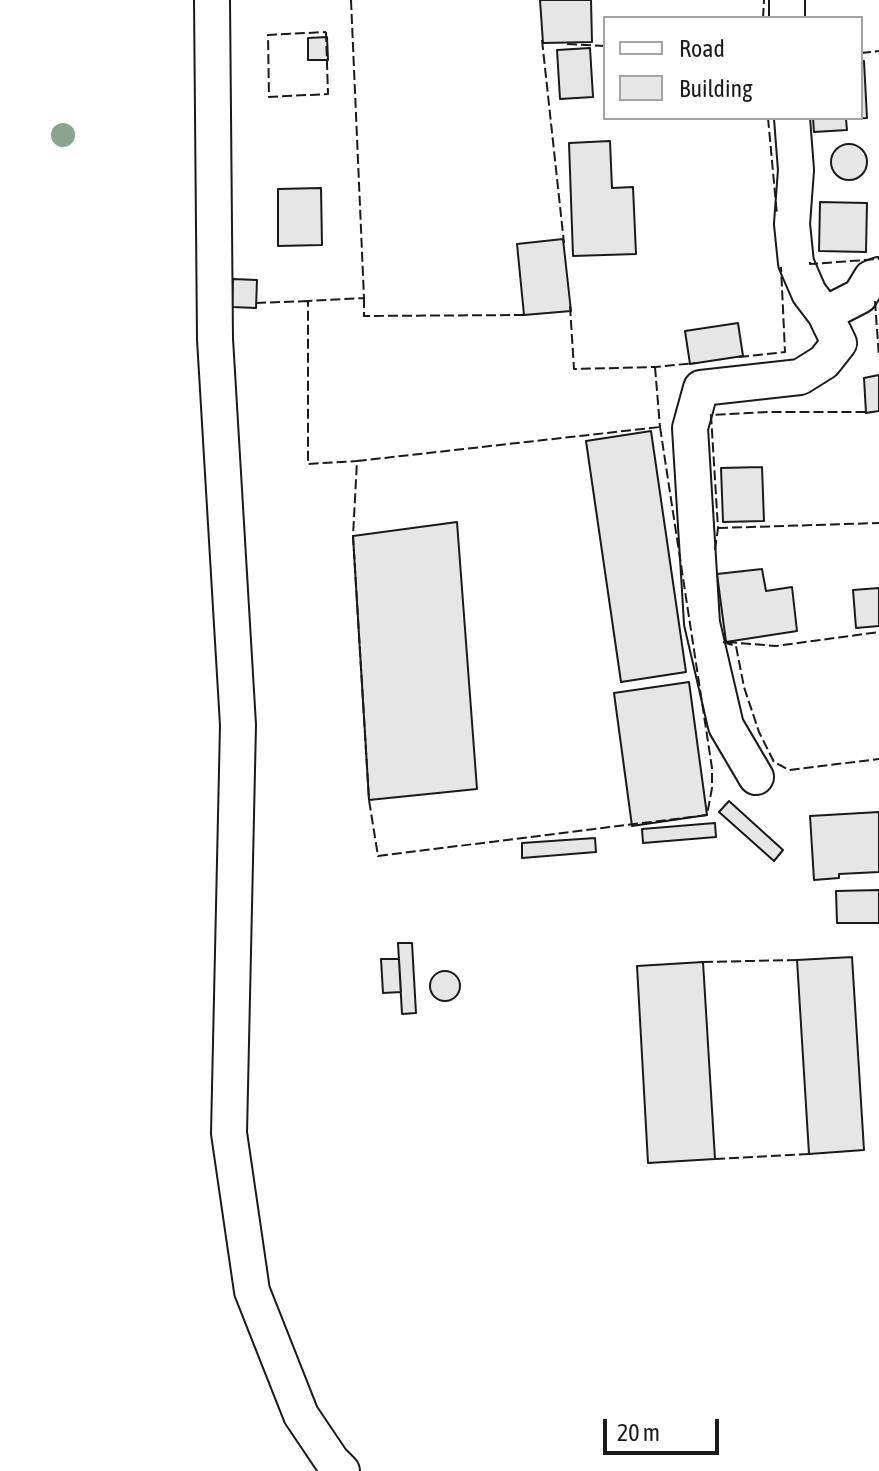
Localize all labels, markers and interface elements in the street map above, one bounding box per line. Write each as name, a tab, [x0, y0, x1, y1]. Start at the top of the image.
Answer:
legend	[603, 16, 863, 120]
text: Road	[679, 35, 725, 62]
text: Building	[679, 75, 752, 102]
scale bar	[607, 1403, 723, 1453]
text: 20 m	[617, 1419, 660, 1446]

